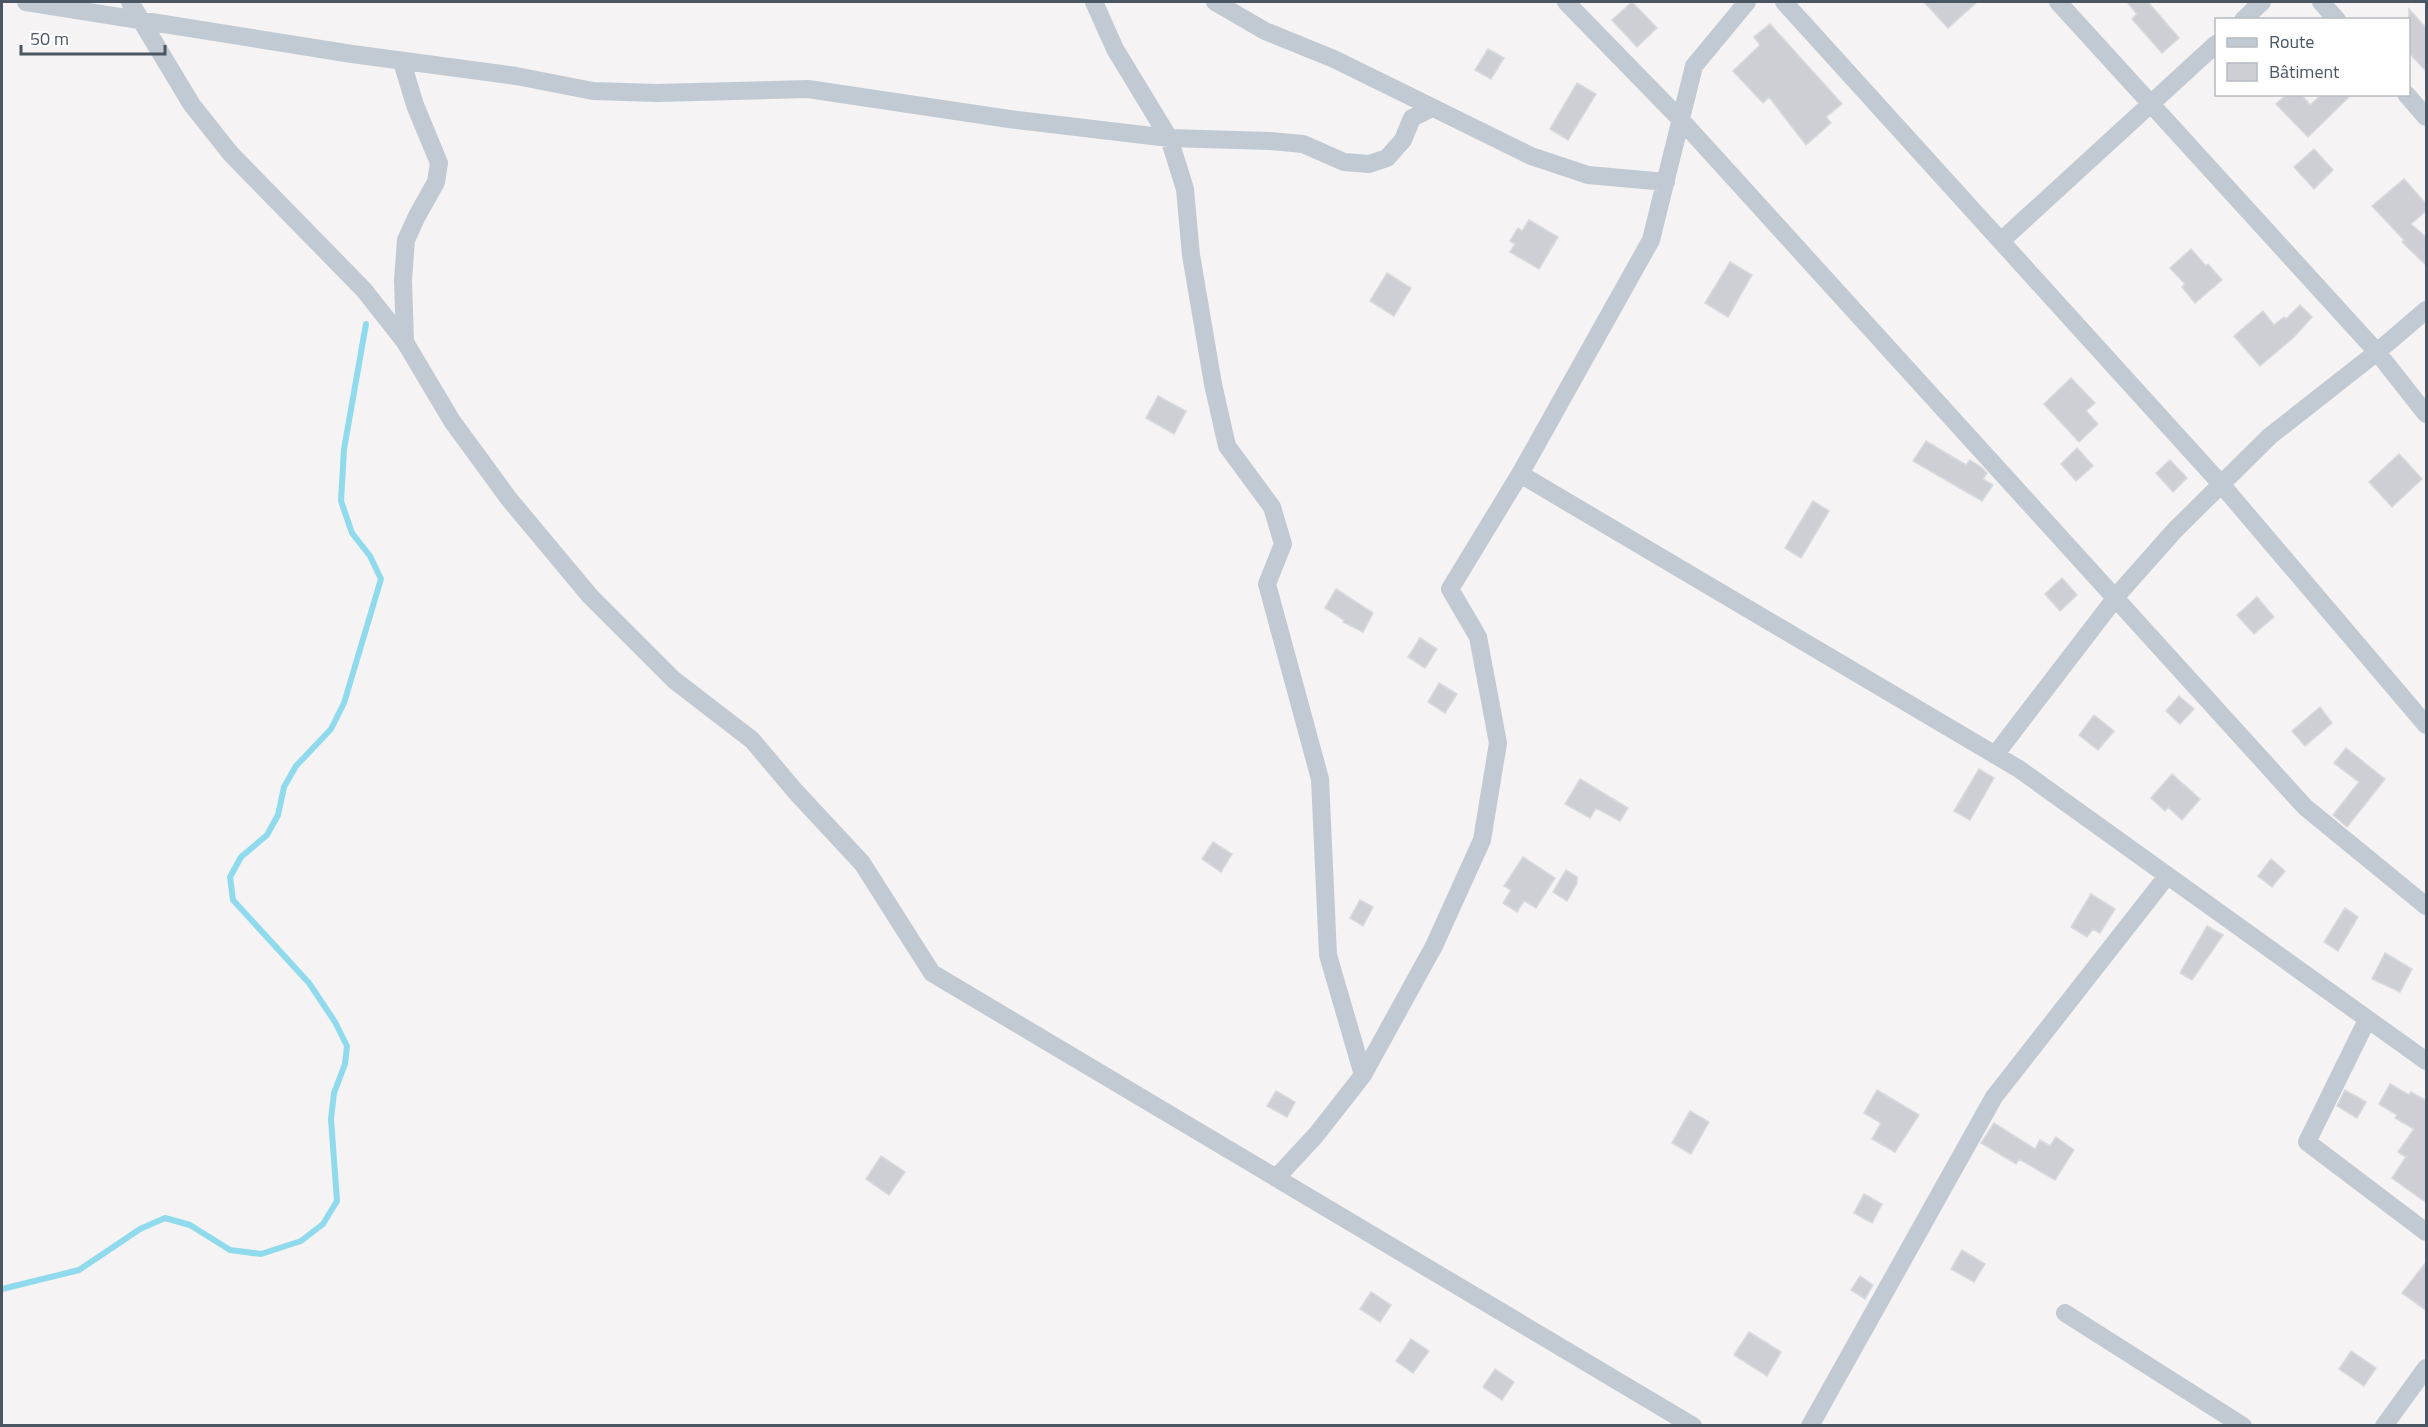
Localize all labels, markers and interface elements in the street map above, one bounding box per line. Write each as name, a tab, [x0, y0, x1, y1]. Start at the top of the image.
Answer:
scale bar	[21, 18, 165, 56]
legend	[2215, 18, 2410, 96]
text: 50 m	[30, 25, 69, 52]
text: Route	[2269, 28, 2314, 55]
text: Bâtiment	[2269, 58, 2340, 85]

